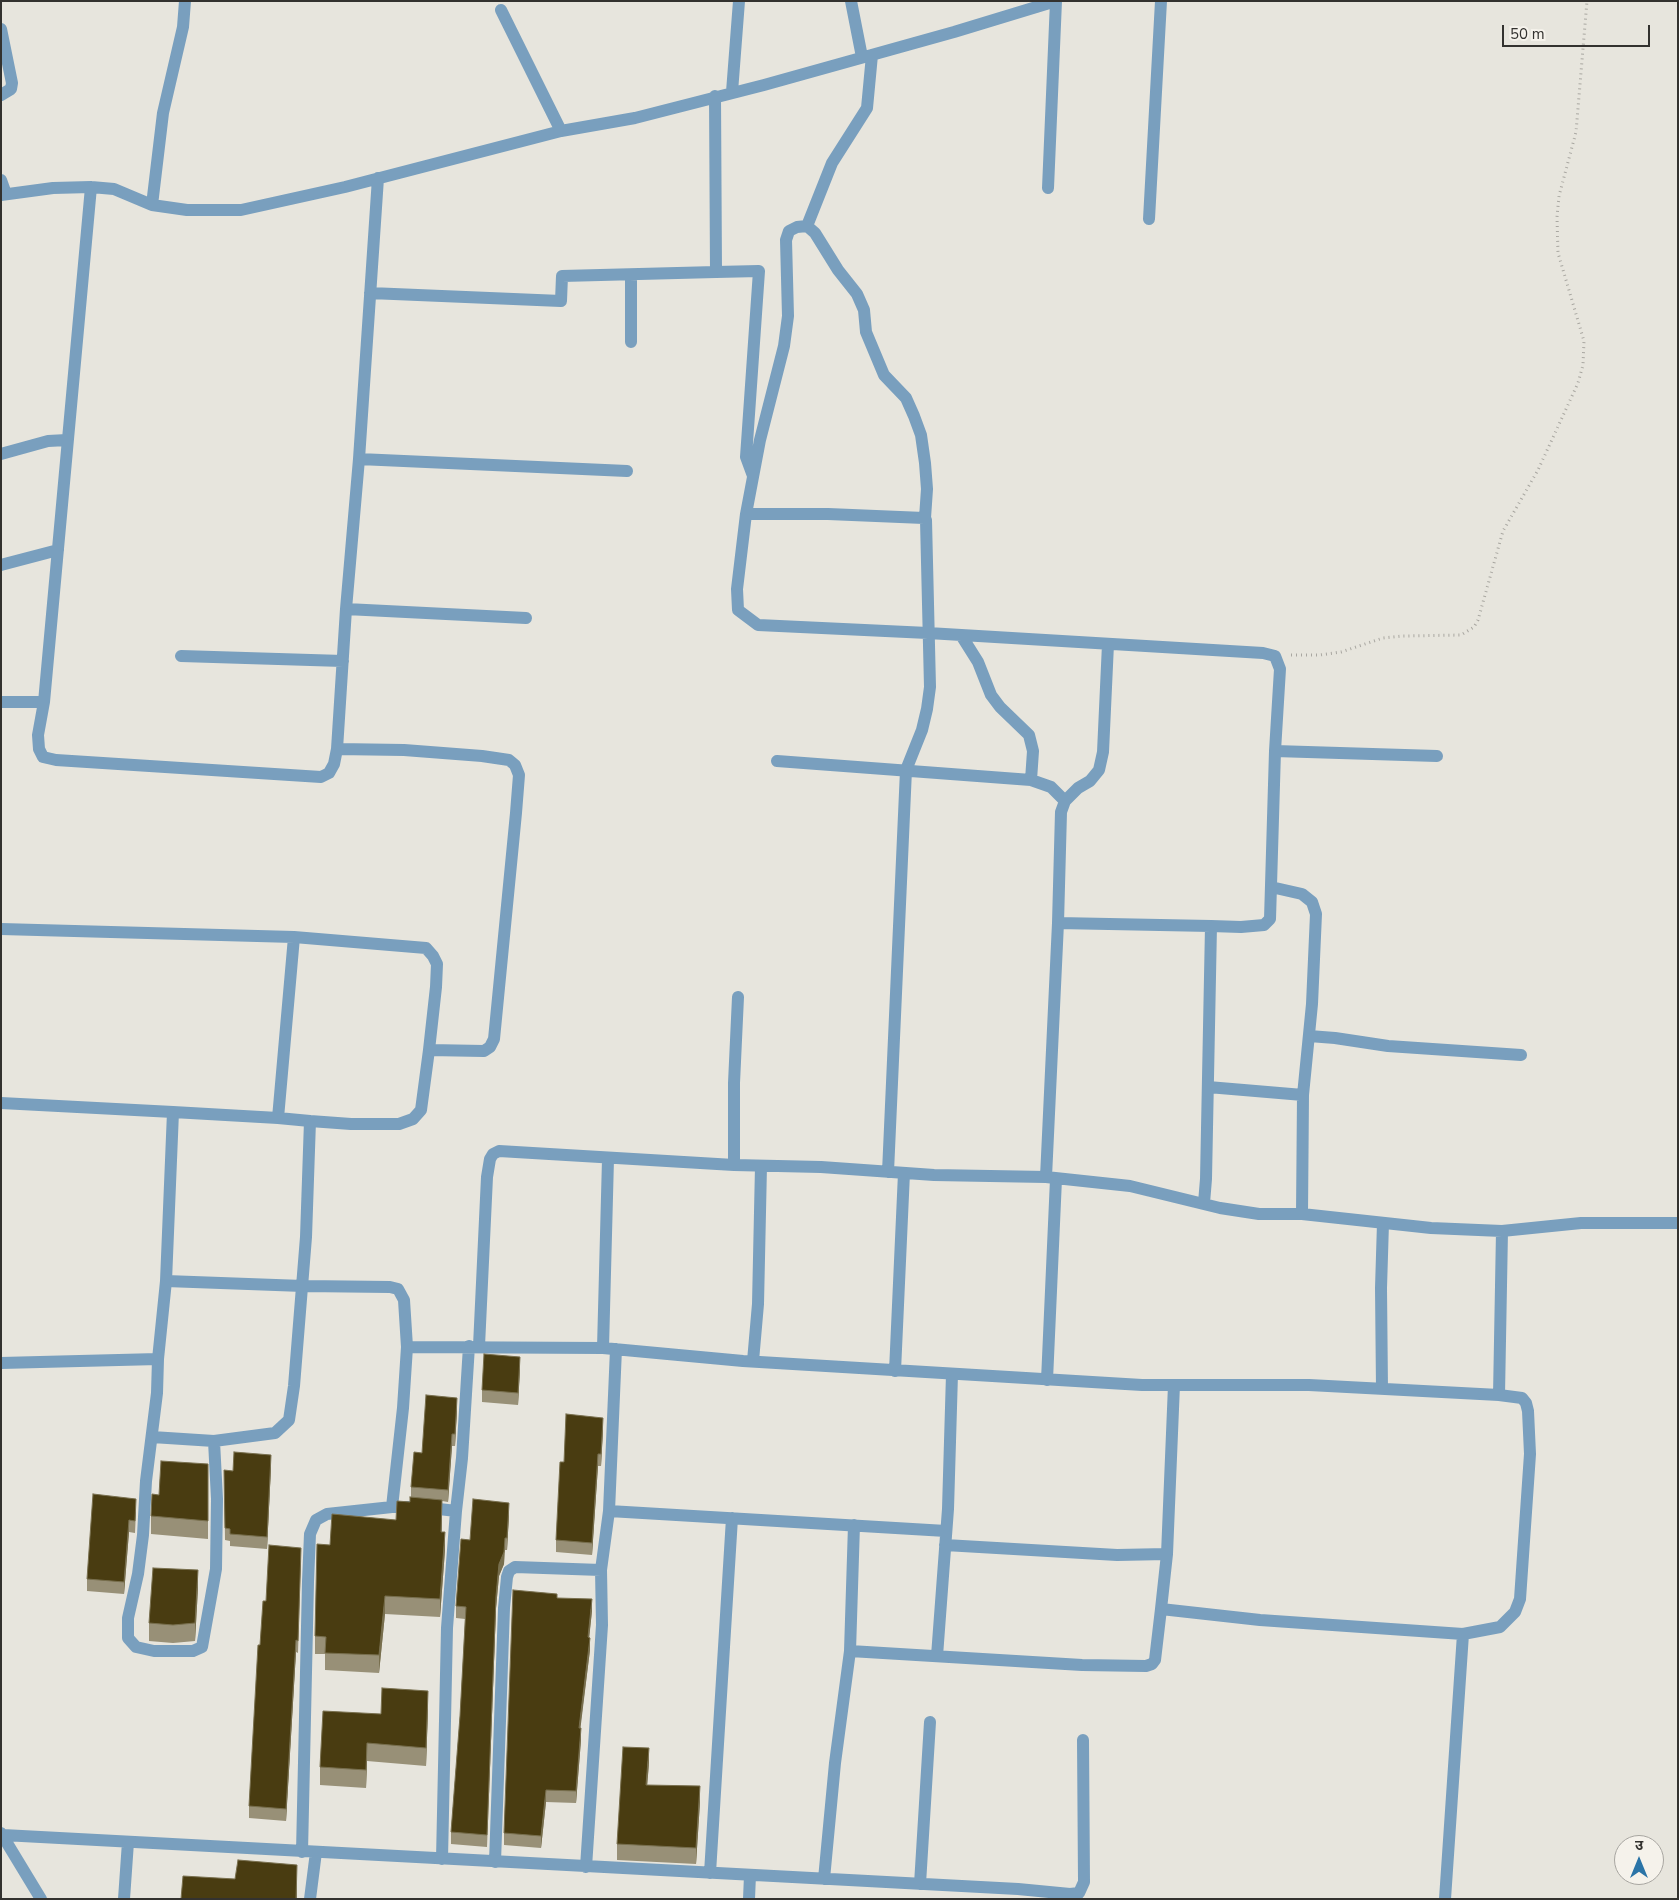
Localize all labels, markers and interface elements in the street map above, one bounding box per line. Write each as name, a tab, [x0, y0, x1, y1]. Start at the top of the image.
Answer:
scale bar	[1504, 15, 1652, 47]
text: 50 m	[1510, 24, 1545, 44]
north arrow	[1614, 1835, 1664, 1885]
text: उ	[1635, 1836, 1643, 1855]

